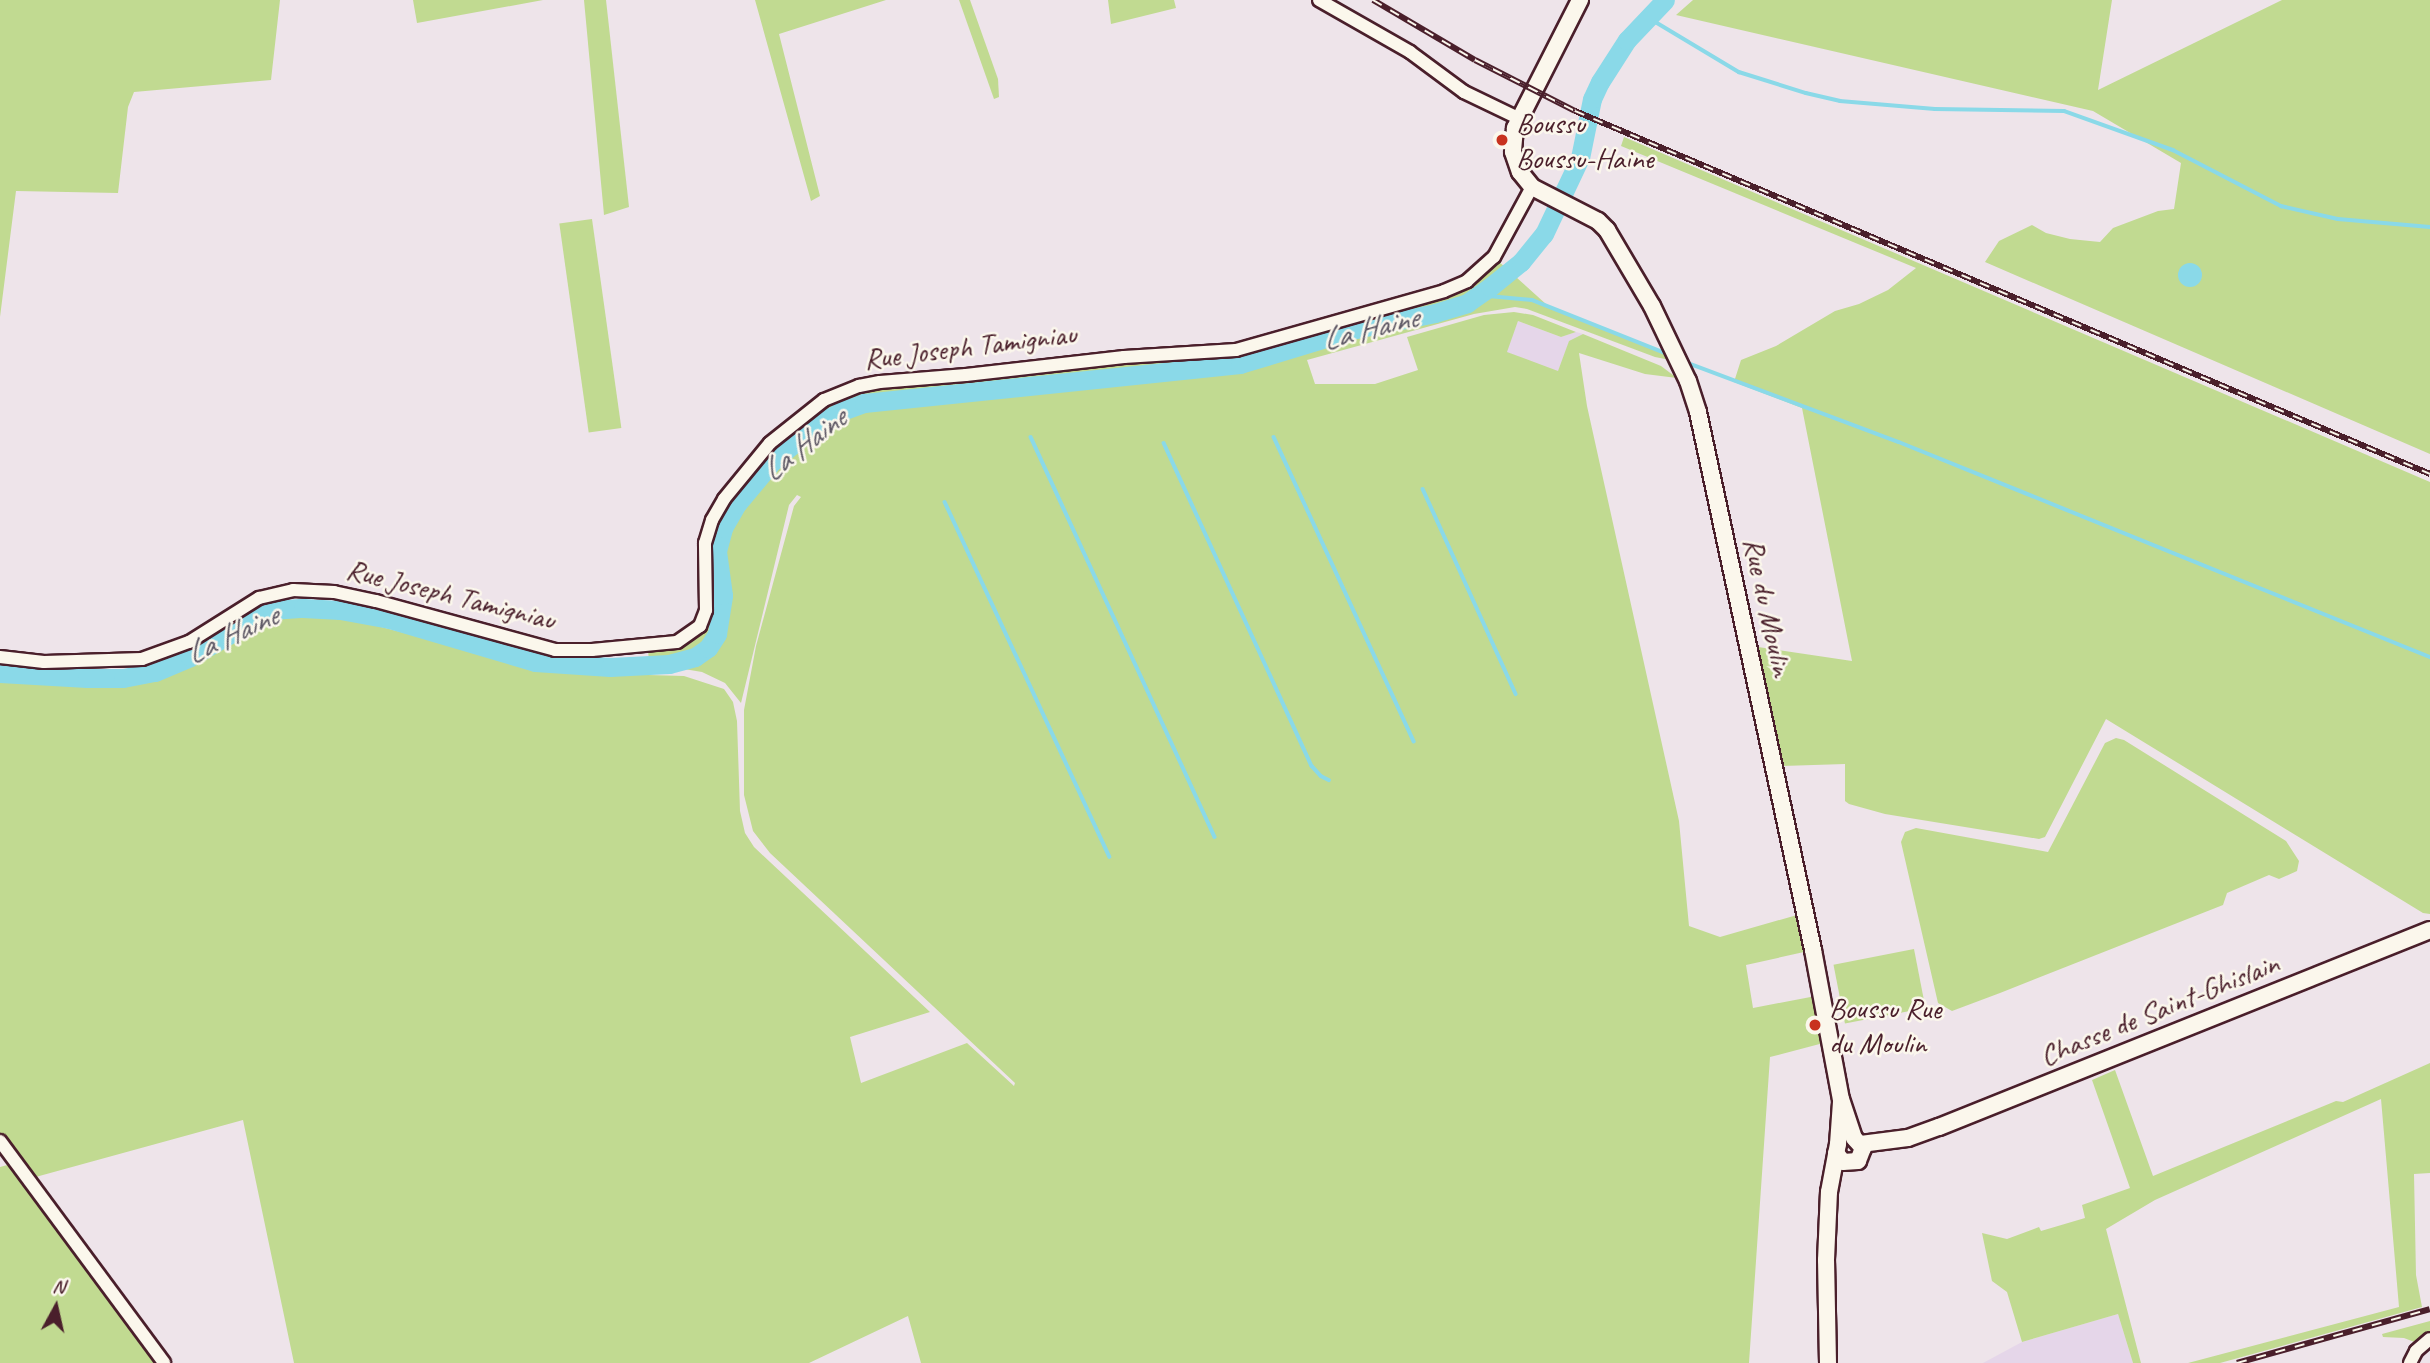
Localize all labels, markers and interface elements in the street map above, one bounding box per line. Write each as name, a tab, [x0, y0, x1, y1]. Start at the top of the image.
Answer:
place label: Boussu Boussu-Haine	[1516, 105, 1653, 176]
marker: Boussu Boussu-Haine	[1494, 132, 1510, 148]
water label: La Haine	[1318, 298, 1422, 360]
street label: Rue Joseph Tamigniau	[861, 315, 1079, 377]
water label: La Haine	[754, 400, 854, 490]
street label: Rue du Moulin	[1736, 534, 1800, 680]
street label: Rue Joseph Tamigniau	[342, 550, 560, 638]
water label: La Haine	[179, 597, 285, 673]
street label: Chasse de Saint-Ghislain	[2034, 945, 2284, 1073]
place label: Boussu Rue du Moulin	[1829, 990, 1941, 1060]
marker: Boussu Rue du Moulin	[1807, 1017, 1823, 1033]
north arrow	[21, 1272, 91, 1342]
text: N	[51, 1274, 66, 1299]

